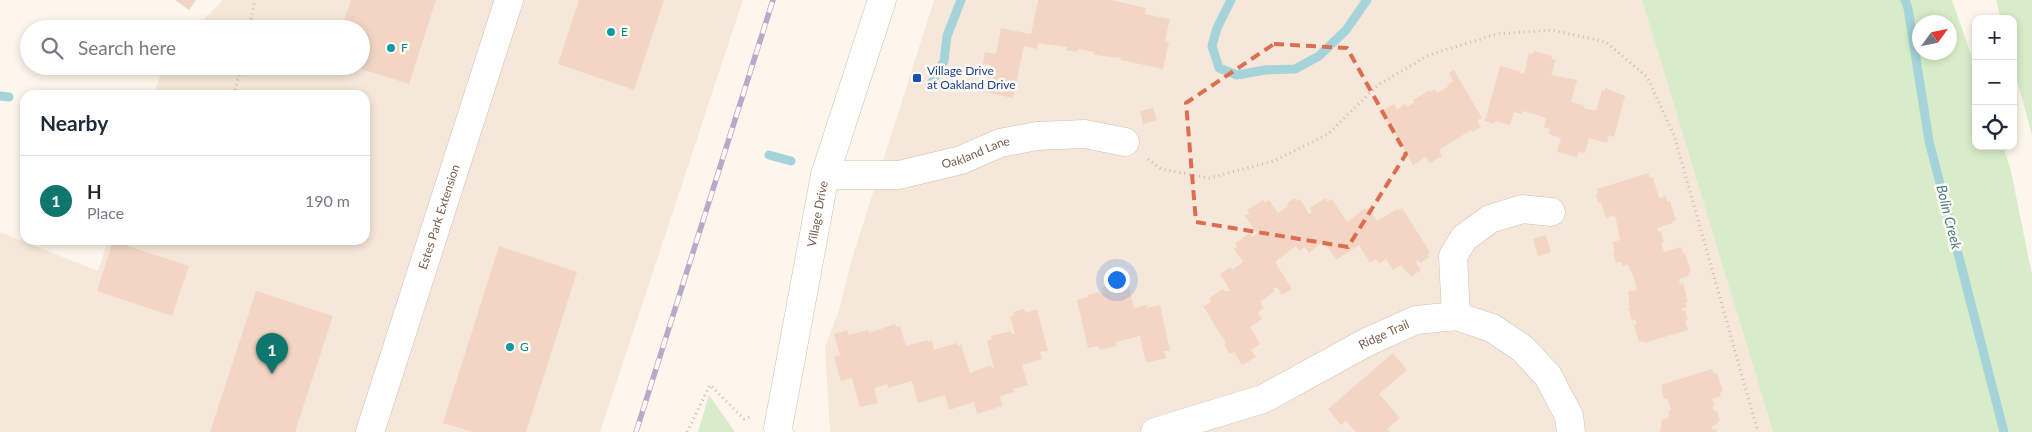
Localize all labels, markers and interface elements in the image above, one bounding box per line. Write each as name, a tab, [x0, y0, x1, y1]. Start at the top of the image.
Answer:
north arrow	[1912, 15, 1957, 60]
map controls	[1972, 15, 2017, 150]
button: +	[1972, 15, 2017, 60]
search box	[20, 20, 370, 75]
place label: E	[621, 24, 628, 39]
marker: E	[605, 26, 617, 38]
icon: search	[38, 34, 66, 62]
text: Search here	[78, 36, 176, 59]
place label: F	[401, 40, 408, 55]
marker: F	[385, 42, 397, 54]
button: −	[1972, 60, 2017, 105]
place label: Village Drive at Oakland Drive	[927, 63, 1016, 92]
marker: Village Drive at Oakland Drive	[911, 72, 923, 84]
button: locate	[1972, 105, 2017, 150]
text: Nearby	[40, 110, 108, 135]
street label: Oakland Lane	[940, 133, 1011, 171]
street label: Estes Park Extension	[415, 162, 463, 271]
street label: Village Drive	[804, 179, 831, 248]
text: H	[87, 180, 102, 203]
water label: Bolin Creek	[1933, 183, 1966, 251]
text: 1	[51, 191, 61, 210]
text: 190 m	[305, 191, 350, 210]
text: Place	[87, 203, 124, 222]
your location	[1104, 267, 1130, 293]
street label: Ridge Trail	[1356, 316, 1411, 352]
pin: 1	[256, 333, 288, 374]
place label: G	[520, 339, 529, 354]
marker: G	[504, 341, 516, 353]

